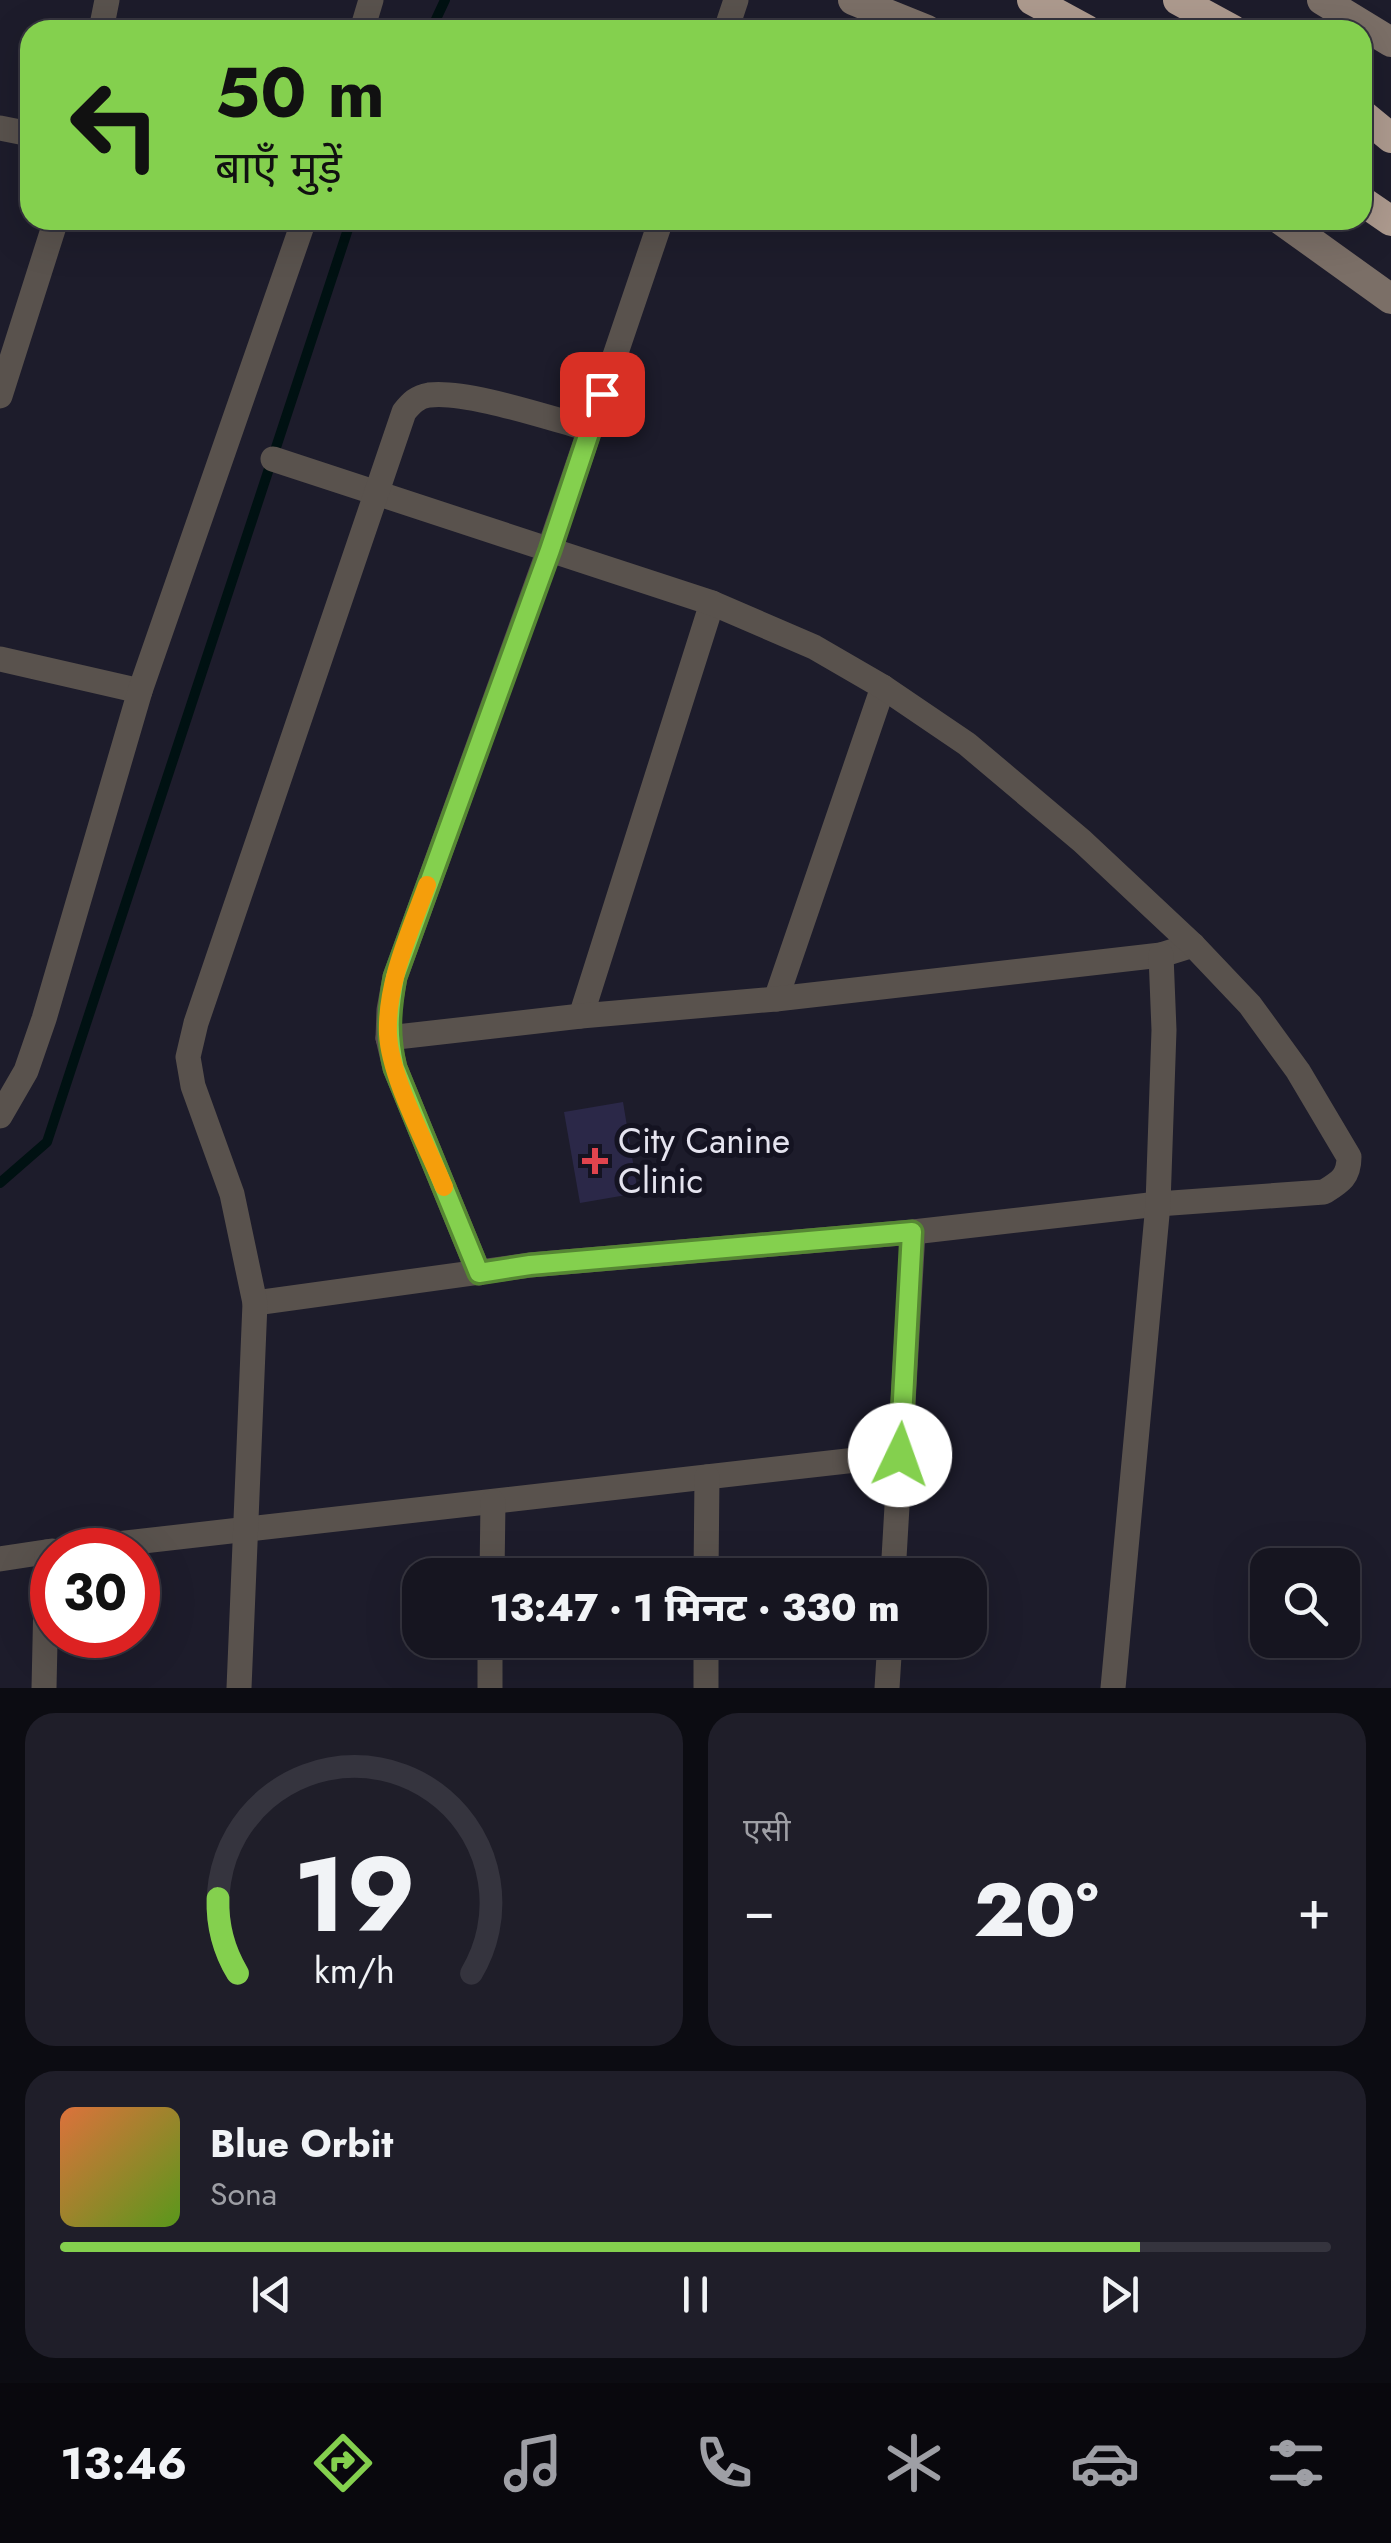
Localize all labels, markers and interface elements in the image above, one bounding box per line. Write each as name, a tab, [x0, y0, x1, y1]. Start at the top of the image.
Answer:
text: 50 m	[215, 42, 385, 143]
icon: left	[50, 60, 180, 190]
text: बाएँ मुड़ें	[215, 135, 342, 200]
pin	[560, 352, 645, 437]
icon: arrive	[575, 367, 630, 422]
place label: City Canine Clinic	[618, 1116, 790, 1206]
marker: City Canine Clinic	[582, 1148, 608, 1174]
position arrow	[848, 1403, 952, 1507]
speed limit sign: 30	[30, 1528, 160, 1658]
map controls	[1250, 1548, 1360, 1658]
button: search	[1250, 1548, 1360, 1658]
text: 13:47 · 1 मिनट · 330 m	[489, 1580, 900, 1635]
text: एसी	[743, 1807, 791, 1853]
text: 19	[293, 1820, 415, 1970]
text: 20°	[974, 1856, 1099, 1964]
text: −	[743, 1870, 775, 1950]
text: +	[1297, 1870, 1331, 1950]
text: km/h	[314, 1945, 394, 1996]
text: Blue Orbit	[210, 2116, 393, 2171]
text: Sona	[210, 2171, 277, 2217]
icon: previous	[244, 2267, 299, 2322]
icon: pause	[668, 2267, 723, 2322]
icon: next	[1092, 2267, 1147, 2322]
icon: directions	[308, 2428, 378, 2498]
icon: music	[498, 2428, 568, 2498]
icon: phone	[689, 2428, 759, 2498]
icon: climate	[879, 2428, 949, 2498]
icon: car	[1070, 2428, 1140, 2498]
icon: filters	[1261, 2428, 1331, 2498]
text: 13:46	[60, 2431, 187, 2496]

